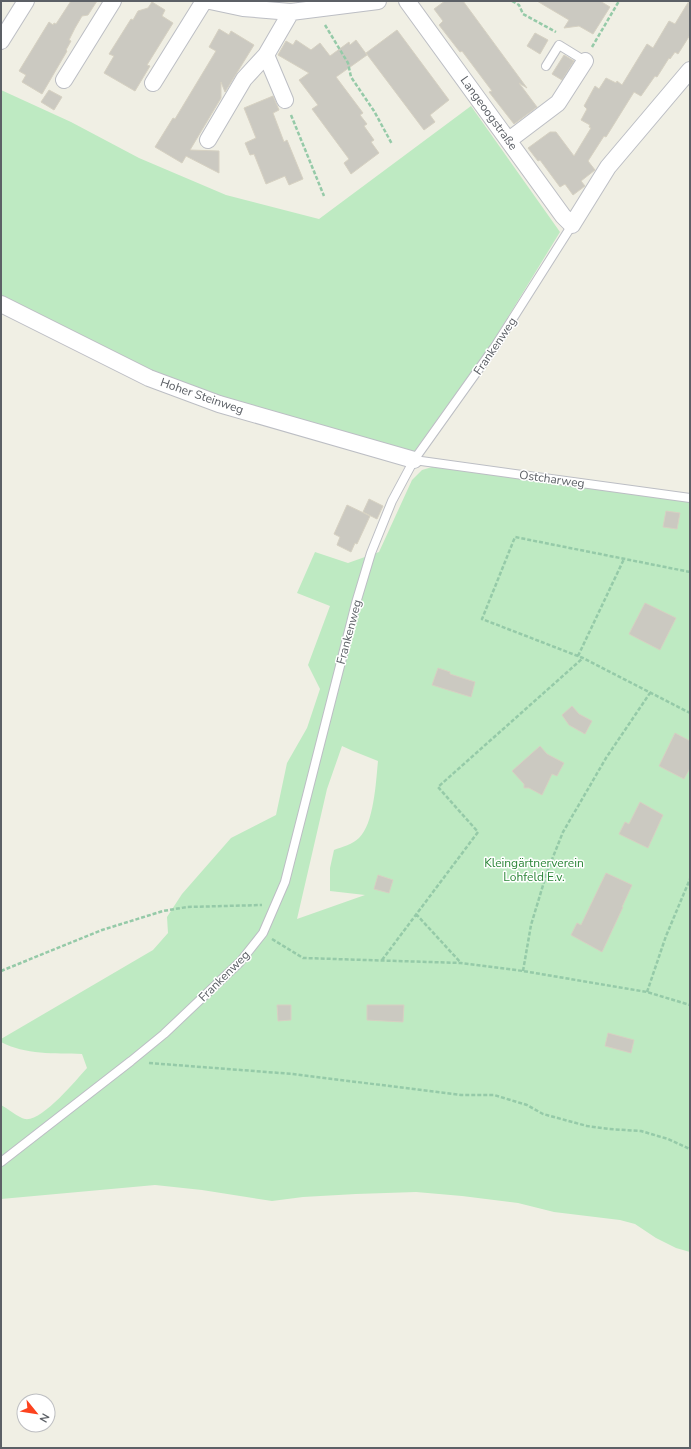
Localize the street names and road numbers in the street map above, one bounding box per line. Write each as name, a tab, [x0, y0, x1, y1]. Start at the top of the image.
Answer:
street label: Langeoogstraße	[457, 73, 521, 153]
street label: Frankenweg	[470, 314, 520, 378]
street label: Hoher Steinweg	[158, 374, 246, 418]
street label: Ostcharweg	[518, 466, 586, 492]
street label: Frankenweg	[333, 598, 365, 666]
street label: Frankenweg	[195, 947, 253, 1005]

